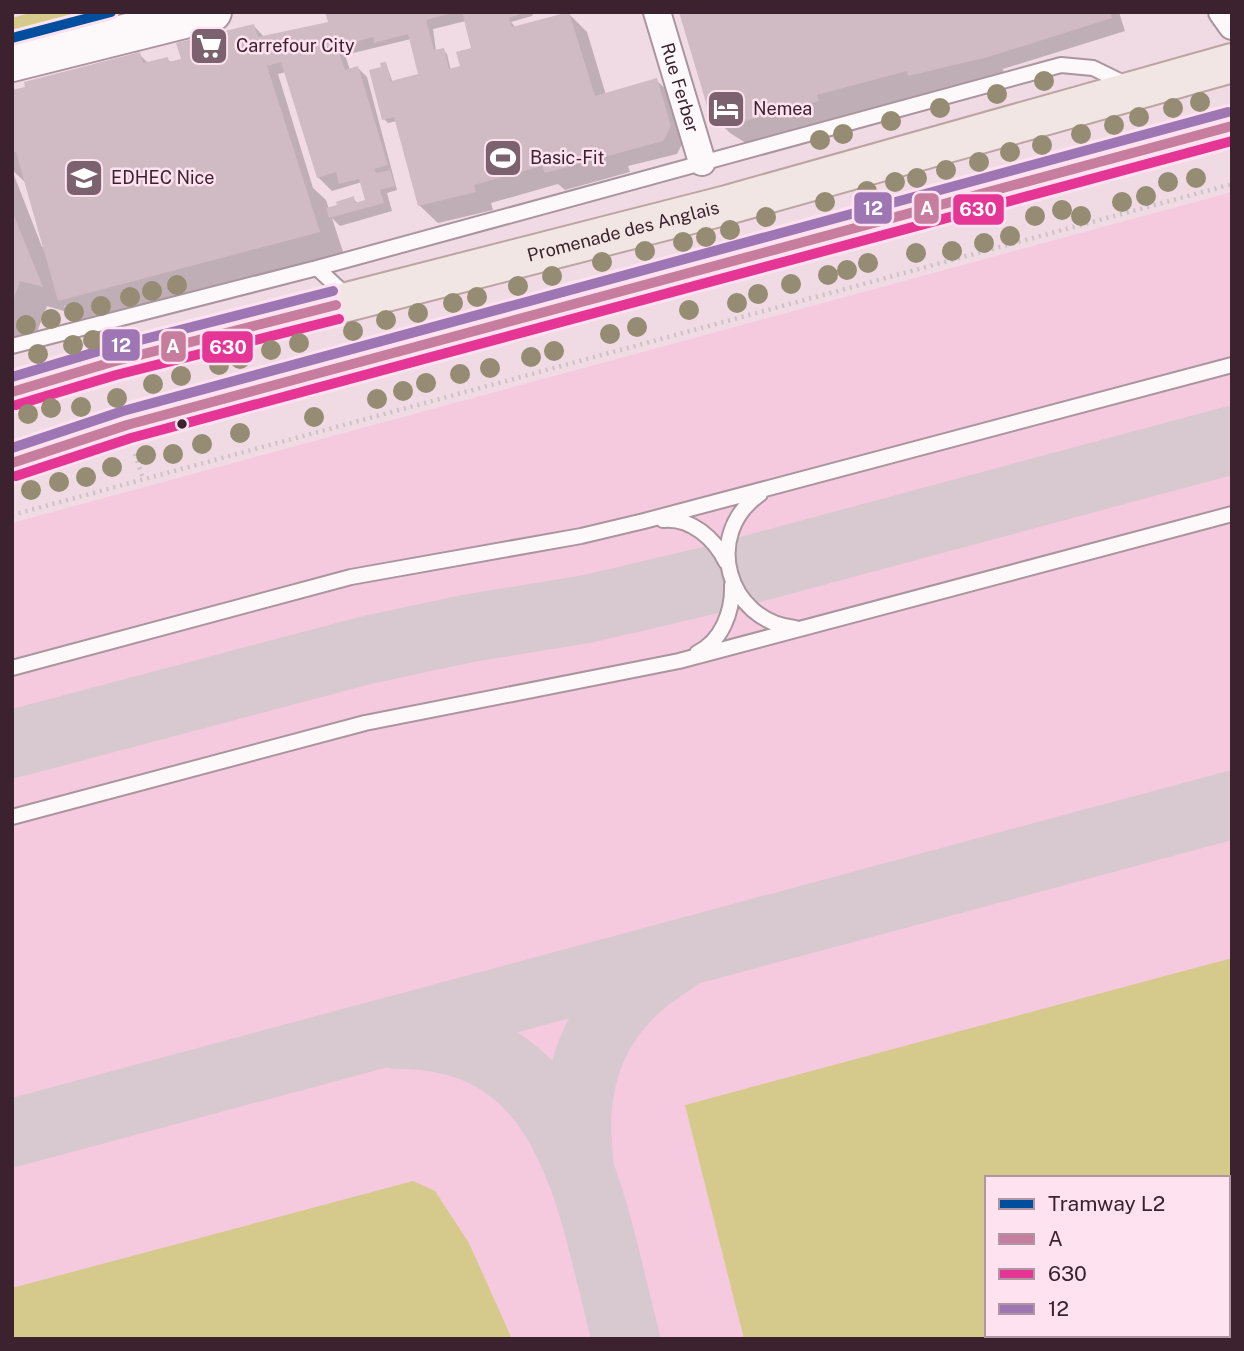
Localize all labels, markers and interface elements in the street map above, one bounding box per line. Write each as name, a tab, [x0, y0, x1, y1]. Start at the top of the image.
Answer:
supermarket icon: Carrefour City	[188, 25, 230, 67]
place label: Carrefour City	[236, 35, 355, 56]
street label: Rue Ferber	[657, 40, 704, 135]
hotel icon: Nemea	[705, 88, 747, 130]
place label: Nemea	[753, 98, 812, 119]
sports icon: Basic-Fit	[482, 137, 524, 179]
place label: Basic-Fit	[530, 147, 604, 168]
school or university icon: EDHEC Nice	[63, 157, 105, 199]
place label: EDHEC Nice	[111, 167, 214, 188]
line badge: 12	[853, 191, 893, 225]
line badge: A	[913, 192, 940, 225]
line badge: 630	[952, 193, 1005, 226]
street label: Promenade des Anglais	[525, 196, 721, 266]
text: 12	[863, 197, 883, 219]
text: A	[920, 197, 934, 219]
text: 630	[959, 198, 997, 220]
line badge: 12	[101, 328, 141, 362]
line badge: A	[160, 330, 187, 363]
line badge: 630	[201, 330, 254, 364]
text: 12	[111, 334, 131, 356]
text: A	[166, 335, 180, 357]
text: 630	[209, 336, 247, 358]
unlabelled marker	[175, 417, 189, 431]
legend	[985, 1176, 1230, 1337]
text: Tramway L2	[1048, 1191, 1165, 1216]
text: A	[1048, 1226, 1063, 1251]
text: 630	[1048, 1261, 1087, 1286]
text: 12	[1048, 1296, 1069, 1321]

